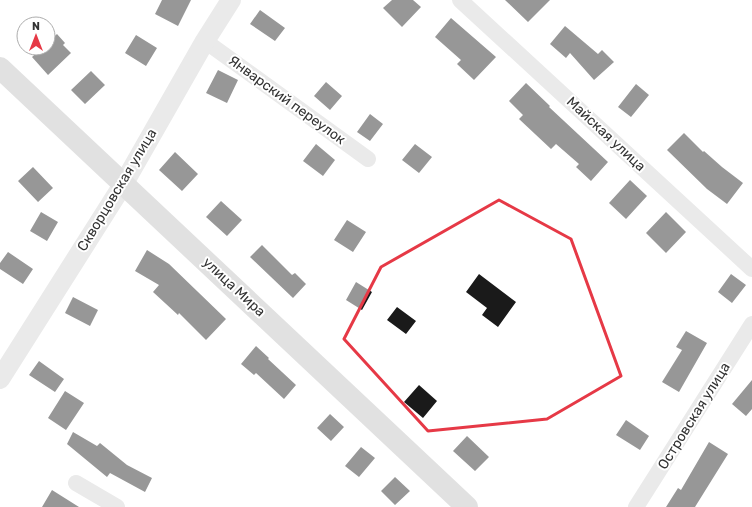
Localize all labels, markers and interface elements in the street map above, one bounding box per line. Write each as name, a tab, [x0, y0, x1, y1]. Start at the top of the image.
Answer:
north arrow	[16, 16, 56, 56]
text: N	[32, 20, 40, 33]
street label: Январский переулок	[225, 52, 349, 148]
street label: Майская улица	[563, 93, 649, 175]
street label: Скворцовская улица	[74, 126, 160, 254]
street label: улица Мира	[199, 254, 269, 320]
street label: Островская улица	[654, 359, 734, 473]

